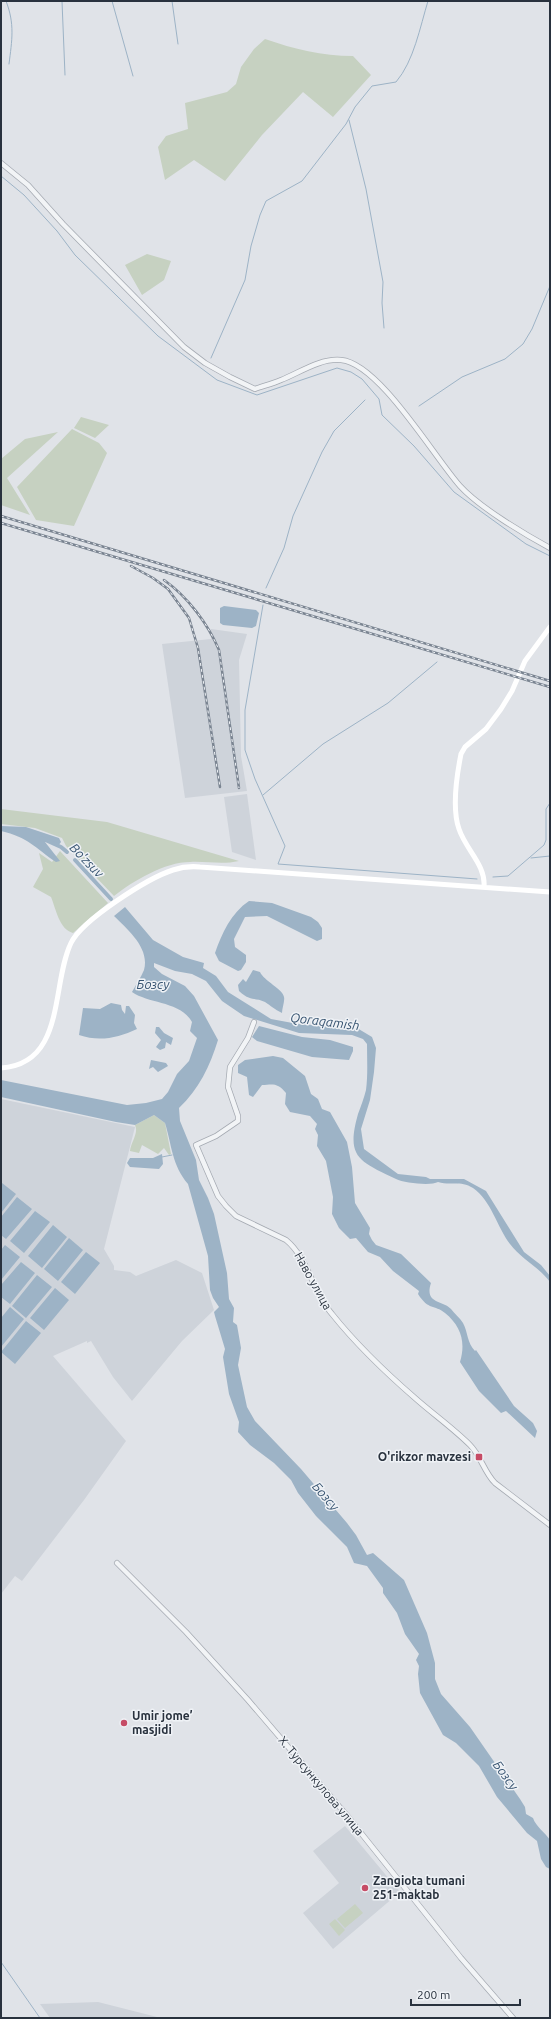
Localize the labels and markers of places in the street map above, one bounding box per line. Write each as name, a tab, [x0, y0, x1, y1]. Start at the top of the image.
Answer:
place label: O'rikzor mavzesi	[378, 1450, 471, 1463]
marker: O'rikzor mavzesi	[474, 1452, 484, 1462]
place label: Umir jome’ masjidi	[132, 1709, 193, 1736]
marker: Umir jome’ masjidi	[119, 1718, 129, 1728]
place label: Zangiota tumani 251-maktab	[373, 1874, 465, 1901]
marker: Zangiota tumani 251-maktab	[360, 1883, 370, 1893]

